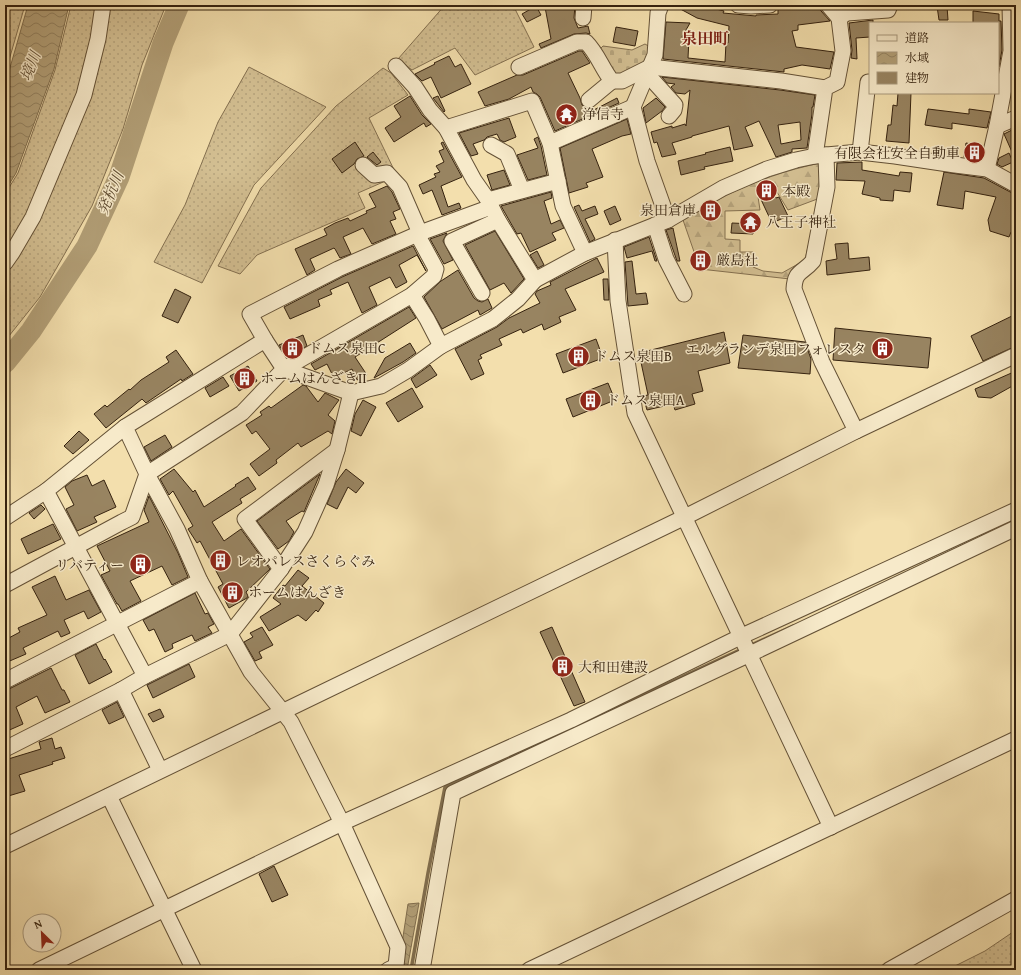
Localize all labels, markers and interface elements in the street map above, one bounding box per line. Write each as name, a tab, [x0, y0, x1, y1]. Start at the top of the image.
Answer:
legend	[869, 22, 999, 94]
district label: 泉田町	[681, 26, 729, 50]
text: 道路	[905, 29, 929, 46]
water label: 境川	[15, 46, 46, 84]
text: 水域	[905, 49, 929, 66]
text: 建物	[905, 69, 929, 86]
temple icon: 浄信寺	[553, 101, 579, 127]
place label: 浄信寺	[582, 104, 624, 124]
building icon: 有限会社安全自動車	[962, 140, 988, 166]
place label: 有限会社安全自動車	[834, 143, 960, 163]
water label: 発杭川	[92, 166, 129, 218]
building icon: 本殿	[753, 178, 779, 204]
place label: 本殿	[782, 181, 810, 201]
building icon: 泉田倉庫	[698, 197, 724, 223]
place label: 泉田倉庫	[640, 200, 696, 220]
temple icon: 八王子神社	[737, 209, 763, 235]
place label: 八王子神社	[766, 212, 836, 232]
building icon: 厳島社	[688, 247, 714, 273]
place label: 厳島社	[716, 250, 758, 270]
building icon: ドムス泉田C	[280, 335, 306, 361]
building icon: エルグランデ泉田フォレスタ	[869, 336, 895, 362]
place label: ドムス泉田C	[308, 338, 386, 358]
place label: エルグランデ泉田フォレスタ	[685, 339, 866, 359]
building icon: ドムス泉田B	[566, 343, 592, 369]
place label: ドムス泉田B	[594, 346, 672, 366]
building icon: ホームはんざきⅡ	[231, 365, 257, 391]
place label: ホームはんざきⅡ	[260, 368, 367, 388]
building icon: ドムス泉田A	[578, 387, 604, 413]
place label: ドムス泉田A	[606, 390, 685, 410]
building icon: レオパレスさくらぐみ	[207, 548, 233, 574]
place label: レオパレスさくらぐみ	[236, 551, 375, 571]
building icon: リバティー	[127, 552, 153, 578]
place label: リバティー	[56, 555, 124, 575]
building icon: ホームはんざき	[220, 579, 246, 605]
place label: ホームはんざき	[248, 582, 346, 602]
building icon: 大和田建設	[550, 654, 576, 680]
place label: 大和田建設	[578, 657, 648, 677]
north arrow	[22, 913, 62, 953]
text: N	[31, 915, 45, 933]

